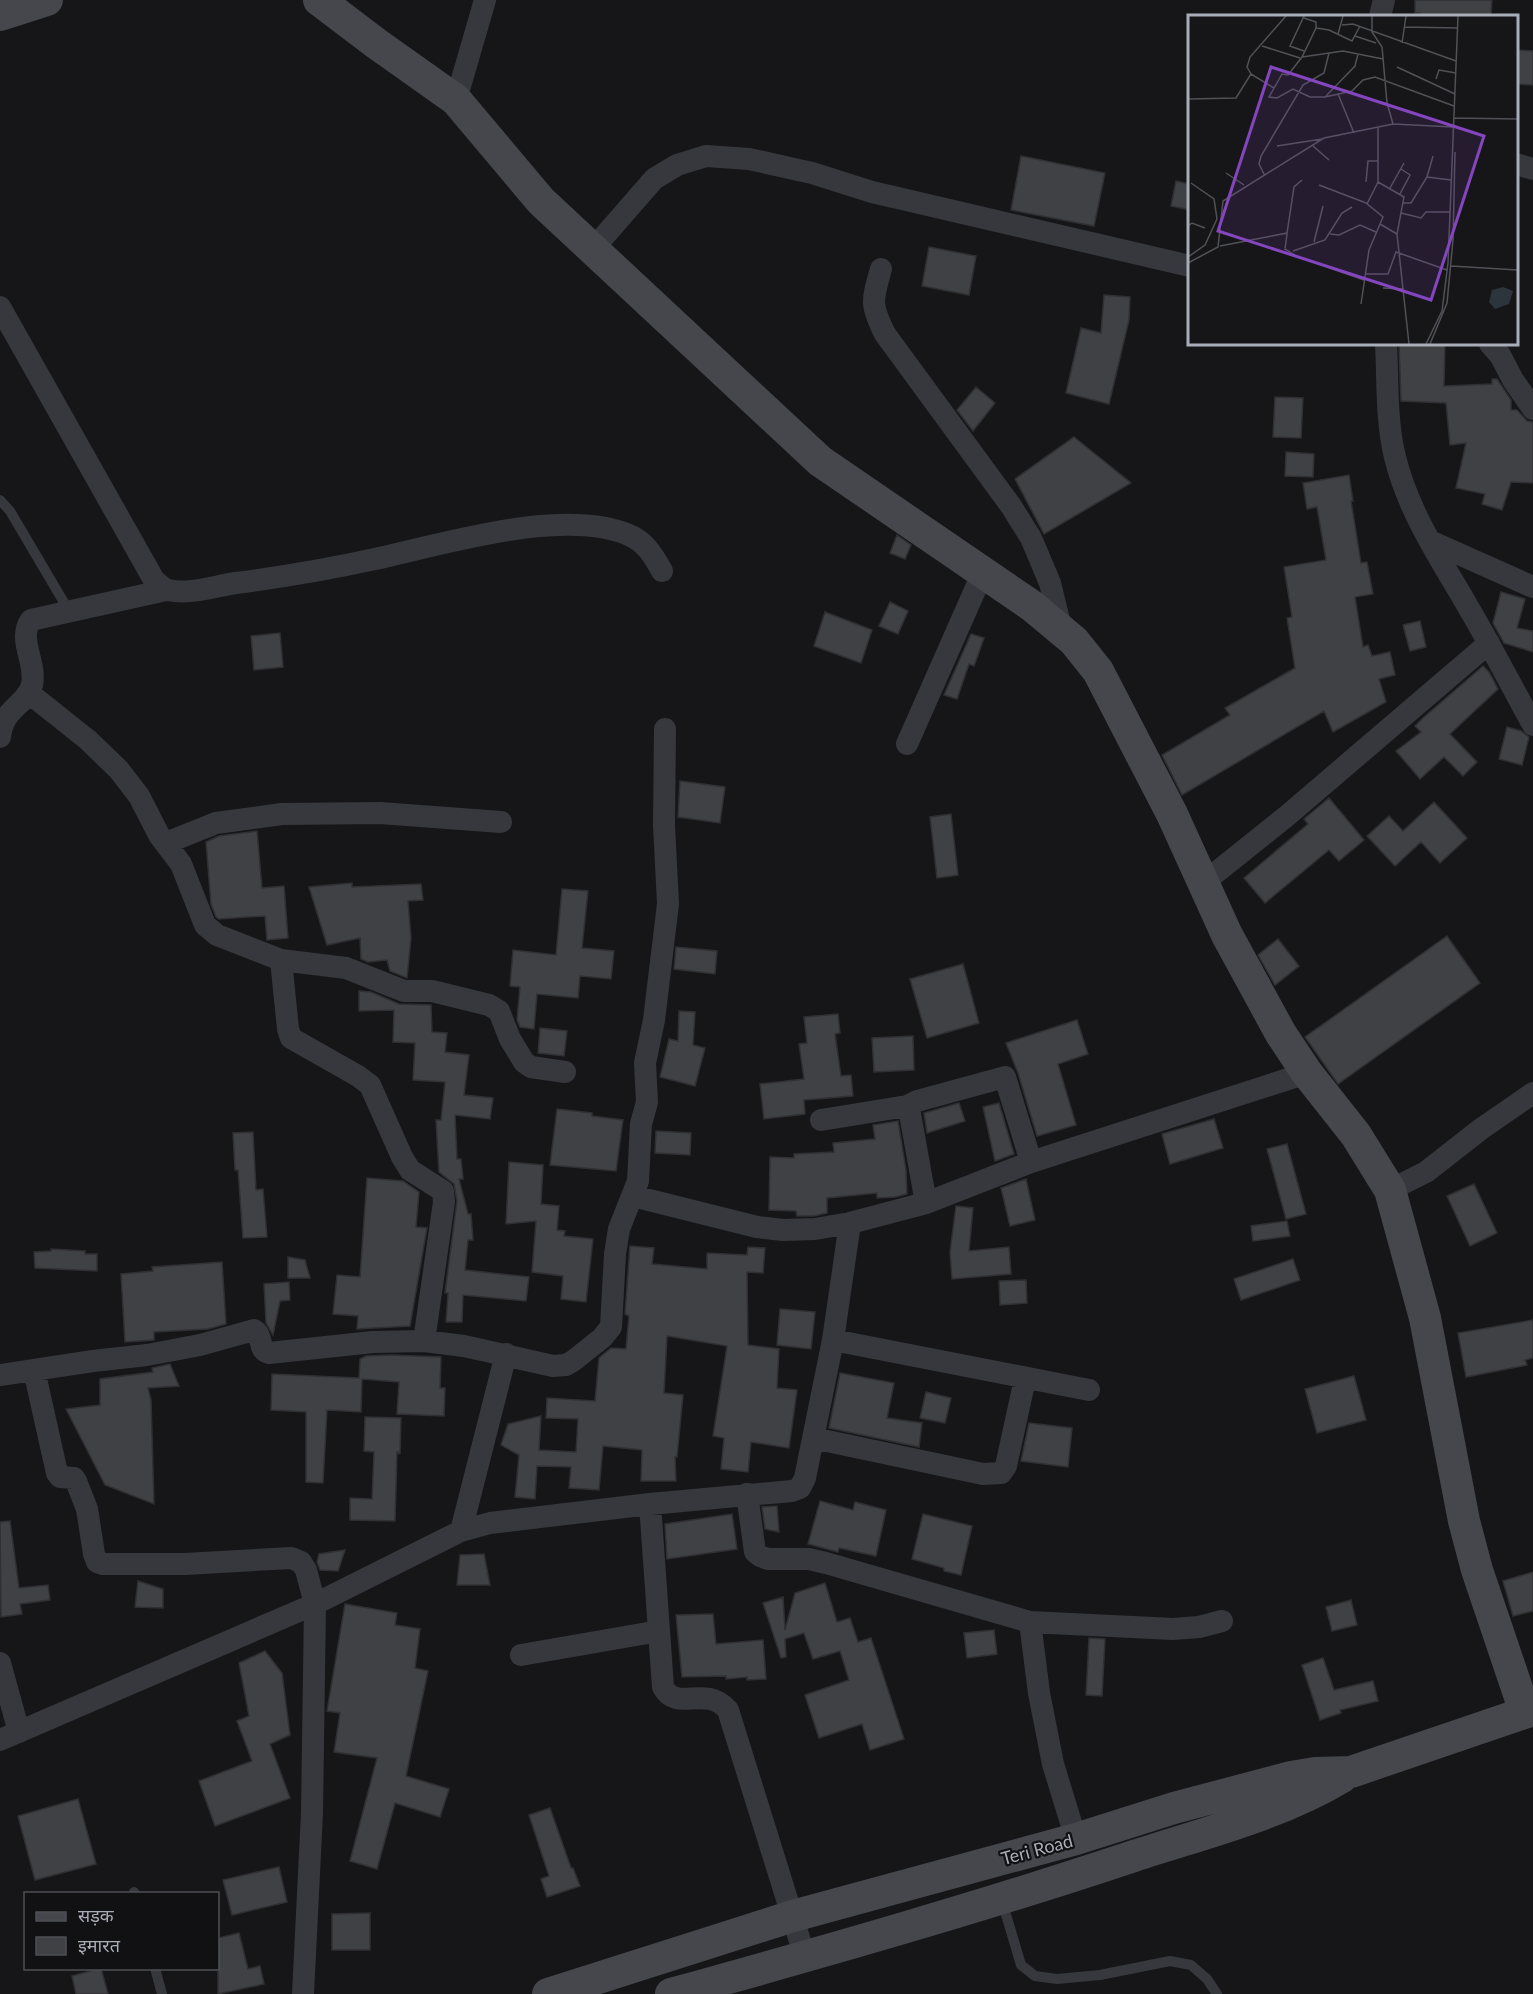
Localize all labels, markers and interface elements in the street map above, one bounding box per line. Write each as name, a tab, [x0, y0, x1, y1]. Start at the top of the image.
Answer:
inset map	[1188, 15, 1518, 345]
street label: Teri Road	[998, 1829, 1075, 1869]
legend	[24, 1892, 219, 1970]
text: सड़क	[78, 1904, 115, 1926]
text: इमारत	[78, 1934, 121, 1956]

